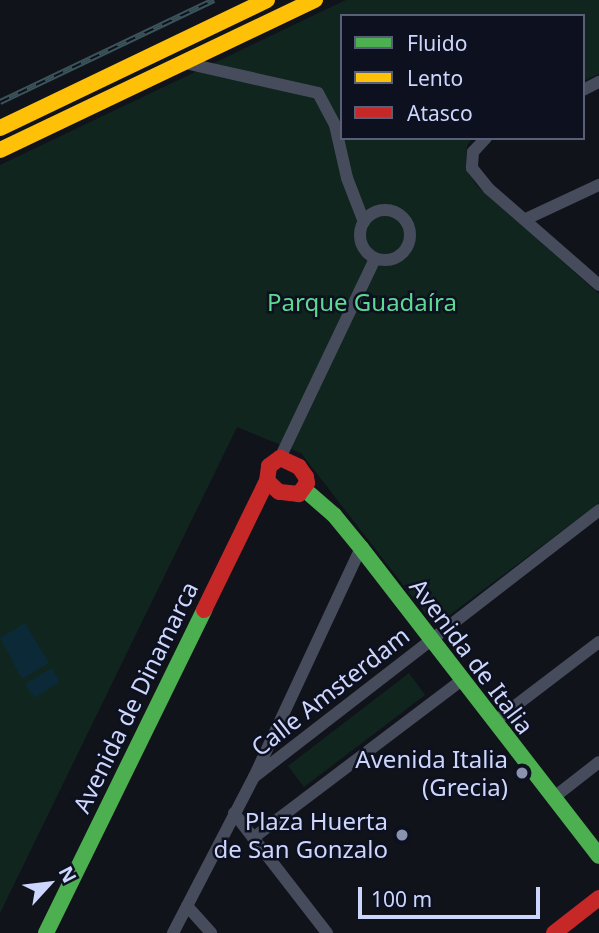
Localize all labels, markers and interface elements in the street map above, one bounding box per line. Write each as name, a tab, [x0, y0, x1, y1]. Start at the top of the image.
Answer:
legend	[340, 14, 585, 140]
text: Fluido	[407, 29, 467, 57]
text: Lento	[407, 64, 463, 92]
text: Atasco	[407, 99, 473, 127]
park label: Parque Guadaíra	[267, 288, 457, 316]
street label: Avenida de Italia	[404, 573, 540, 739]
street label: Avenida de Dinamarca	[67, 577, 203, 817]
street label: Calle Amsterdam	[245, 620, 415, 762]
place label: Avenida Italia (Grecia)	[355, 745, 508, 801]
marker: Avenida Italia (Grecia)	[514, 765, 530, 781]
place label: Plaza Huerta de San Gonzalo	[213, 807, 388, 863]
marker: Plaza Huerta de San Gonzalo	[394, 827, 410, 843]
north arrow	[14, 849, 84, 919]
text: N	[53, 862, 83, 887]
scale bar	[361, 874, 543, 918]
text: 100 m	[371, 885, 432, 913]

